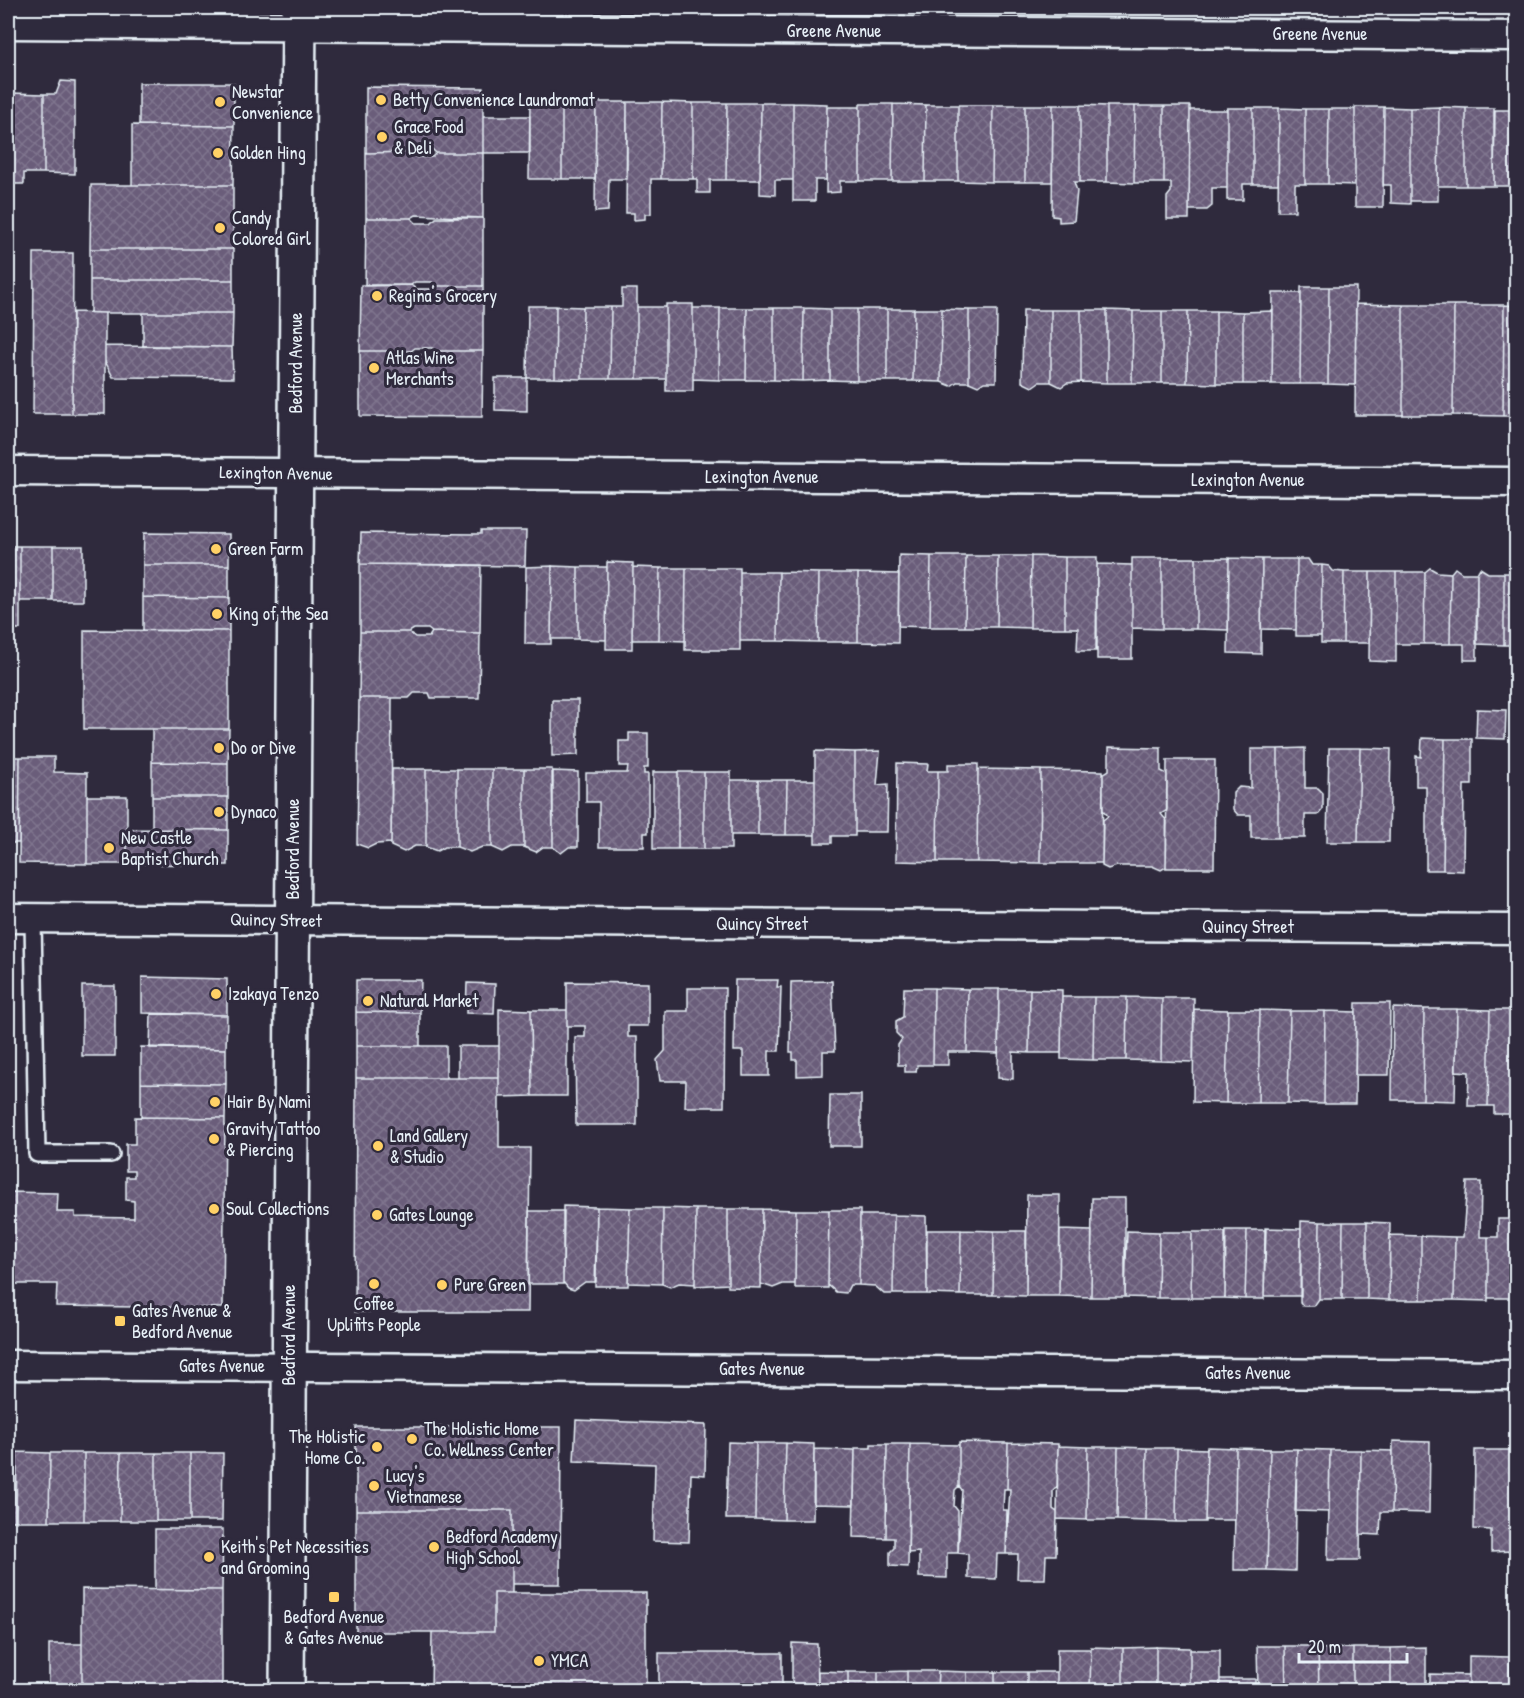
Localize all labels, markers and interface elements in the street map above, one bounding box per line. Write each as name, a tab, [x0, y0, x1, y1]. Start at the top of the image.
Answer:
street label: Greene Avenue	[787, 18, 882, 43]
street label: Greene Avenue	[1273, 21, 1368, 46]
place label: Newstar Convenience	[232, 79, 313, 125]
place label: Betty Convenience Laundromat	[393, 87, 595, 112]
marker: Betty Convenience Laundromat	[374, 93, 388, 107]
marker: Newstar Convenience	[213, 95, 227, 109]
place label: Grace Food & Deli	[394, 114, 463, 160]
marker: Grace Food & Deli	[375, 130, 389, 144]
place label: Golden Hing	[230, 140, 306, 165]
marker: Golden Hing	[211, 146, 225, 160]
place label: Candy Colored Girl	[232, 205, 311, 251]
marker: Candy Colored Girl	[213, 221, 227, 235]
place label: Regina's Grocery	[389, 283, 497, 308]
marker: Regina's Grocery	[370, 289, 384, 303]
street label: Bedford Avenue	[283, 313, 308, 413]
place label: Atlas Wine Merchants	[386, 345, 454, 391]
marker: Atlas Wine Merchants	[367, 361, 381, 375]
street label: Lexington Avenue	[219, 459, 333, 486]
street label: Lexington Avenue	[705, 464, 819, 489]
street label: Lexington Avenue	[1191, 467, 1305, 492]
place label: Green Farm	[228, 536, 303, 561]
marker: Green Farm	[209, 542, 223, 556]
place label: King of the Sea	[229, 601, 328, 626]
marker: King of the Sea	[210, 607, 224, 621]
place label: Do or Dive	[231, 735, 296, 760]
marker: Do or Dive	[212, 741, 226, 755]
place label: Dynaco	[231, 799, 277, 824]
street label: Bedford Avenue	[280, 799, 305, 899]
marker: Dynaco	[212, 805, 226, 819]
place label: New Castle Baptist Church	[121, 825, 219, 871]
marker: New Castle Baptist Church	[102, 841, 116, 855]
street label: Quincy Street	[230, 906, 323, 933]
street label: Quincy Street	[716, 911, 809, 936]
street label: Quincy Street	[1202, 914, 1295, 939]
place label: Izakaya Tenzo	[228, 981, 319, 1006]
marker: Izakaya Tenzo	[209, 987, 223, 1001]
place label: Natural Market	[380, 988, 479, 1013]
marker: Natural Market	[361, 994, 375, 1008]
place label: Hair By Nami	[227, 1089, 311, 1114]
marker: Hair By Nami	[208, 1095, 222, 1109]
place label: Gravity Tattoo & Piercing	[226, 1116, 320, 1162]
place label: Land Gallery & Studio	[390, 1123, 469, 1169]
marker: Gravity Tattoo & Piercing	[207, 1132, 221, 1146]
marker: Land Gallery & Studio	[371, 1139, 385, 1153]
place label: Soul Collections	[226, 1196, 329, 1221]
marker: Soul Collections	[207, 1202, 221, 1216]
place label: Gates Lounge	[389, 1202, 474, 1227]
marker: Gates Lounge	[370, 1208, 384, 1222]
place label: Pure Green	[454, 1272, 526, 1297]
marker: Coffee Uplifits People	[367, 1277, 381, 1291]
marker: Pure Green	[435, 1278, 449, 1292]
street label: Bedford Avenue	[276, 1285, 301, 1385]
place label: Coffee Uplifits People	[327, 1291, 421, 1337]
place label: Gates Avenue & Bedford Avenue	[132, 1298, 233, 1344]
marker: Gates Avenue & Bedford Avenue	[113, 1314, 127, 1328]
street label: Gates Avenue	[179, 1353, 265, 1378]
street label: Gates Avenue	[719, 1356, 805, 1381]
street label: Gates Avenue	[1205, 1360, 1291, 1385]
place label: The Holistic Home Co. Wellness Center	[424, 1416, 554, 1462]
place label: The Holistic Home Co.	[289, 1424, 365, 1470]
marker: The Holistic Home Co. Wellness Center	[405, 1432, 419, 1446]
marker: The Holistic Home Co.	[370, 1440, 384, 1454]
place label: Lucy's Vietnamese	[386, 1463, 462, 1509]
marker: Lucy's Vietnamese	[367, 1479, 381, 1493]
place label: Bedford Academy High School	[446, 1524, 558, 1570]
place label: Keith's Pet Necessities and Grooming	[221, 1534, 369, 1580]
marker: Bedford Academy High School	[427, 1540, 441, 1554]
marker: Keith's Pet Necessities and Grooming	[202, 1550, 216, 1564]
marker: Bedford Avenue & Gates Avenue	[327, 1590, 341, 1604]
place label: Bedford Avenue & Gates Avenue	[284, 1604, 384, 1650]
scale bar	[1299, 1626, 1407, 1664]
text: 20 m	[1308, 1634, 1341, 1659]
place label: YMCA	[551, 1648, 589, 1673]
marker: YMCA	[532, 1654, 546, 1668]

